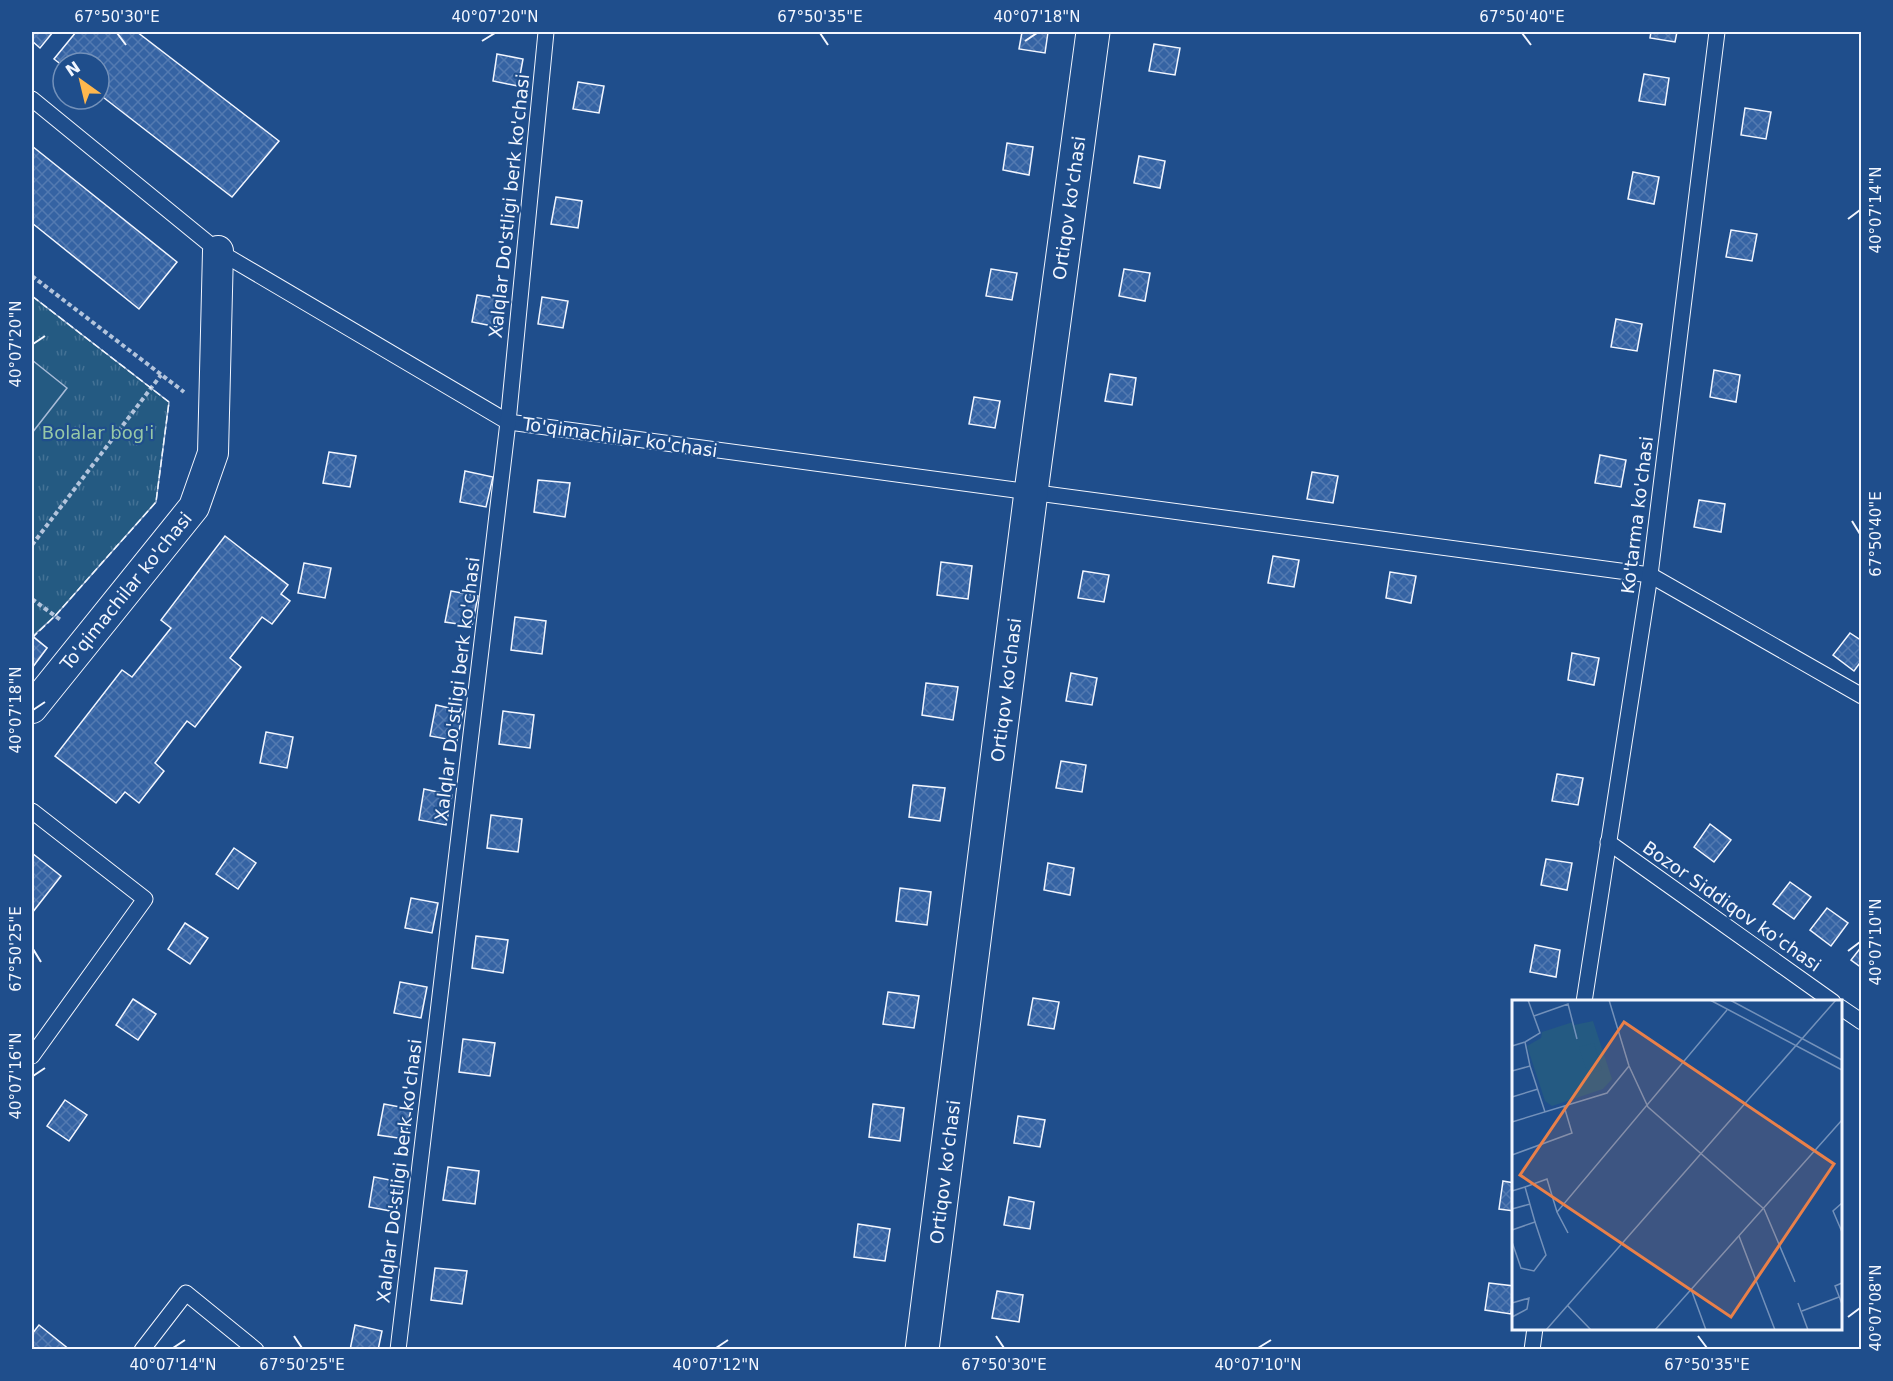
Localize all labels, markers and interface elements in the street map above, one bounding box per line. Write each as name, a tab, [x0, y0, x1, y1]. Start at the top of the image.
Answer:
text: 67°50'30"E	[74, 8, 160, 26]
text: 40°07'20"N	[451, 8, 539, 26]
text: 67°50'35"E	[777, 8, 863, 26]
text: 40°07'18"N	[993, 8, 1081, 26]
text: 67°50'40"E	[1479, 8, 1565, 26]
north arrow	[51, 51, 111, 111]
text: N	[62, 57, 84, 81]
street label: Xalqlar Do'stligi berk ko'chasi	[485, 73, 533, 339]
street label: Ortiqov ko'chasi	[1049, 135, 1089, 281]
text: 40°07'14"N	[1867, 166, 1885, 254]
text: 40°07'20"N	[7, 300, 25, 388]
street label: To'qimachilar ko'chasi	[520, 413, 719, 461]
park label: Bolalar bog'i	[42, 422, 154, 443]
street label: Ko'tarma ko'chasi	[1617, 435, 1657, 595]
text: 67°50'40"E	[1867, 491, 1885, 577]
street label: To'qimachilar ko'chasi	[55, 508, 196, 675]
street label: Xalqlar Do'stligi berk ko'chasi	[430, 556, 484, 822]
street label: Ortiqov ko'chasi	[987, 617, 1025, 763]
text: 40°07'18"N	[7, 666, 25, 754]
street label: Bozor Siddiqov ko'chasi	[1639, 836, 1825, 976]
text: 40°07'10"N	[1867, 898, 1885, 986]
text: 67°50'25"E	[7, 906, 25, 992]
inset map	[1512, 1000, 1842, 1330]
text: 40°07'16"N	[7, 1032, 25, 1120]
street label: Xalqlar Do'stligi berk ko'chasi	[372, 1038, 426, 1304]
street label: Ortiqov ko'chasi	[926, 1099, 964, 1245]
text: 40°07'08"N	[1867, 1264, 1885, 1352]
text: 40°07'14"N	[129, 1356, 217, 1374]
text: 67°50'25"E	[259, 1356, 345, 1374]
text: 40°07'12"N	[672, 1356, 760, 1374]
text: 67°50'30"E	[961, 1356, 1047, 1374]
text: 40°07'10"N	[1214, 1356, 1302, 1374]
text: 67°50'35"E	[1664, 1356, 1750, 1374]

